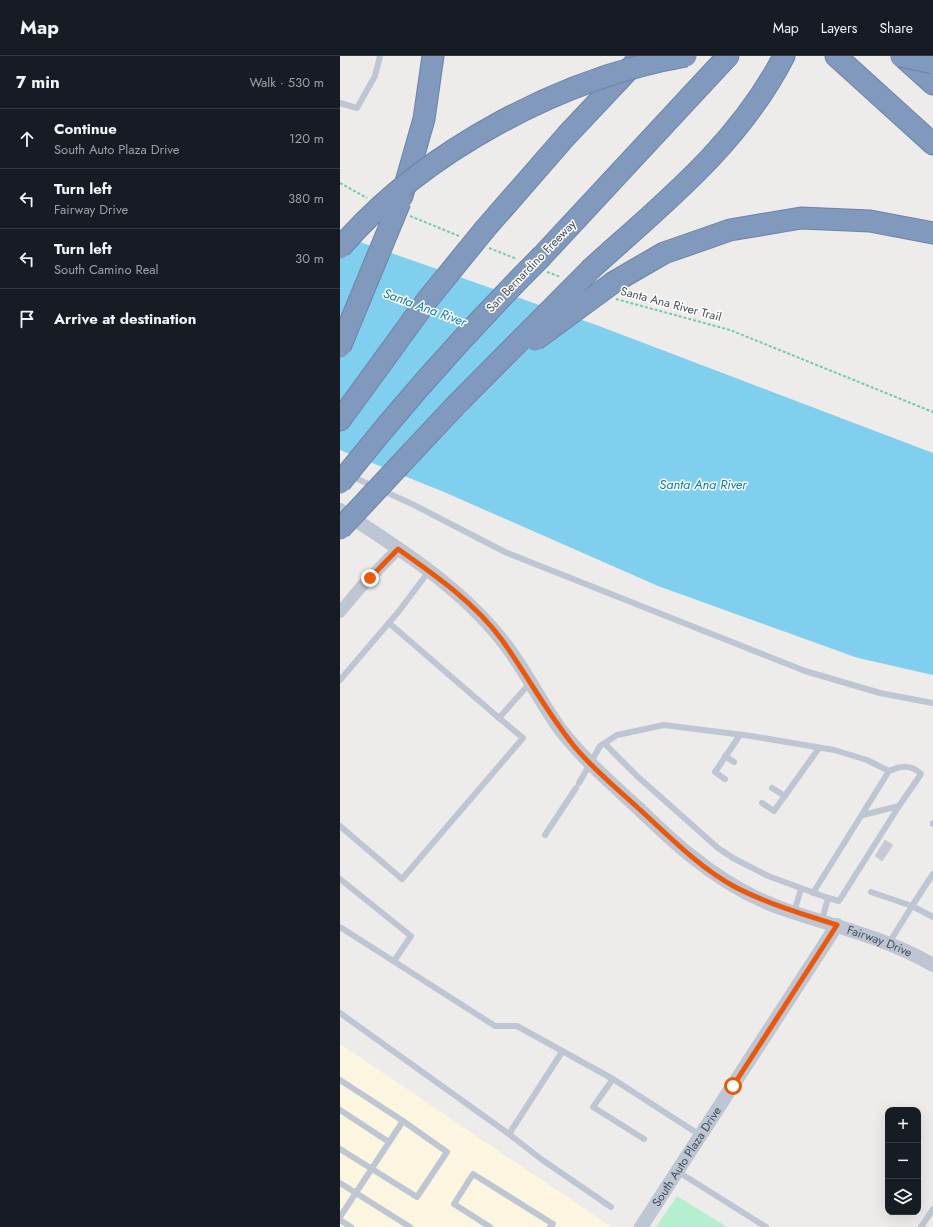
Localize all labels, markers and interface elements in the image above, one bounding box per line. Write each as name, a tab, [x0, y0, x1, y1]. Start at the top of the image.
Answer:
text: Map	[20, 14, 59, 41]
text: Map	[773, 18, 799, 38]
text: Layers	[821, 18, 857, 38]
text: Share	[879, 18, 913, 38]
text: 7 min	[16, 70, 60, 94]
text: Walk · 530 m	[249, 73, 324, 92]
text: Continue	[54, 118, 117, 140]
icon: ahead	[16, 128, 38, 150]
text: 120 m	[289, 129, 324, 148]
text: South Auto Plaza Drive	[54, 140, 180, 159]
text: Turn left	[54, 178, 112, 200]
icon: left	[16, 188, 38, 210]
text: 380 m	[288, 189, 324, 208]
text: Fairway Drive	[54, 200, 128, 219]
street label: San Bernardino Freeway	[482, 215, 581, 316]
text: Turn left	[54, 238, 112, 260]
icon: left	[16, 248, 38, 270]
text: 30 m	[295, 249, 324, 268]
text: South Camino Real	[54, 260, 159, 279]
street label: Santa Ana River Trail	[619, 282, 723, 326]
water label: Santa Ana River	[381, 284, 470, 332]
icon: arrive	[16, 308, 38, 330]
text: Arrive at destination	[54, 308, 196, 330]
water label: Santa Ana River	[659, 475, 747, 494]
route end	[361, 569, 379, 587]
street label: Fairway Drive	[845, 921, 915, 962]
route start	[724, 1077, 742, 1095]
street label: South Auto Plaza Drive	[648, 1103, 726, 1210]
map controls	[885, 1107, 921, 1215]
button: +	[885, 1107, 921, 1143]
button: −	[885, 1143, 921, 1179]
button: layers	[885, 1179, 921, 1215]

